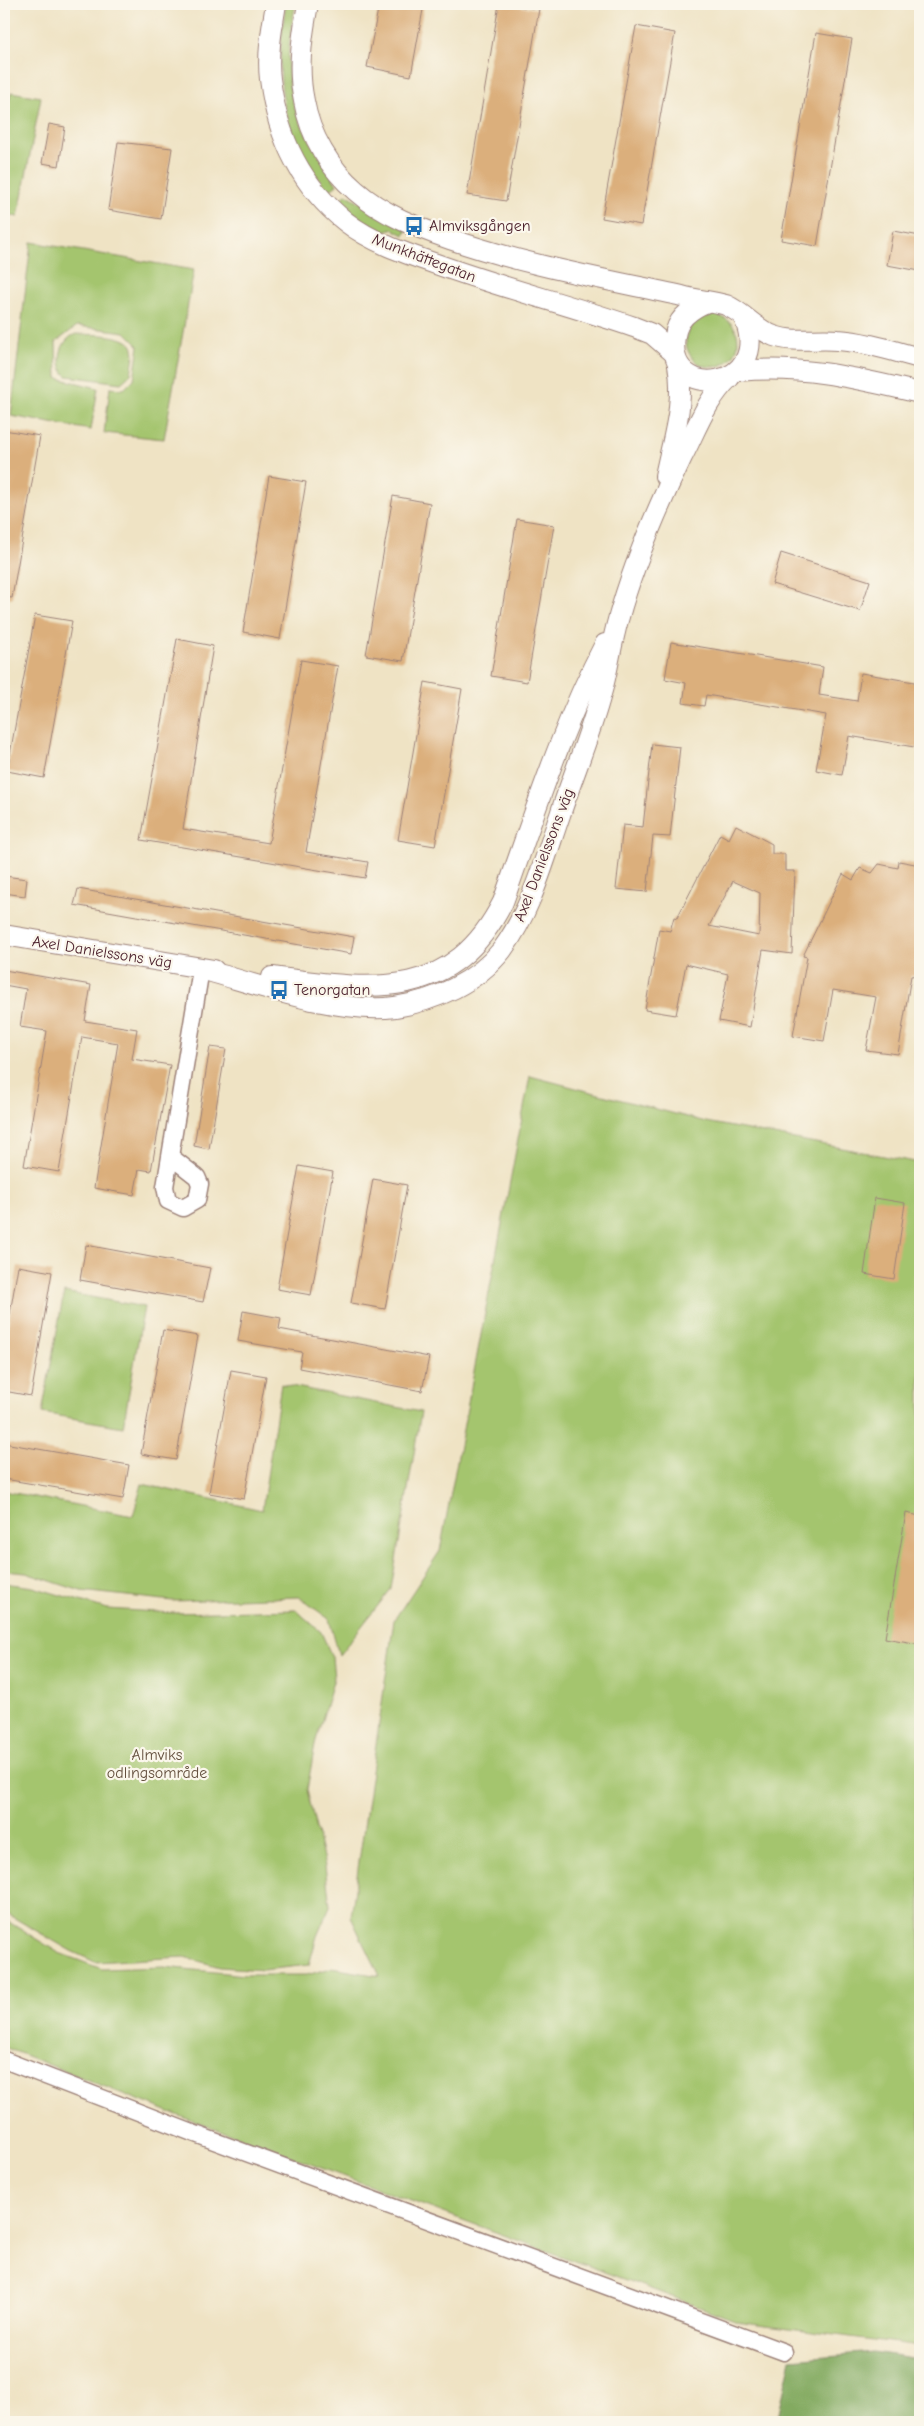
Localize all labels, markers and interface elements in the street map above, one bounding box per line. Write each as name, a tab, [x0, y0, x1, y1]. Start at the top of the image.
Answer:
bus stop icon: Almviksgången	[403, 215, 425, 237]
place label: Almviksgången	[429, 217, 531, 235]
street label: Munkhättegatan	[370, 230, 478, 286]
street label: Axel Danielssons väg	[510, 786, 578, 924]
street label: Axel Danielssons väg	[31, 932, 173, 972]
bus stop icon: Tenorgatan	[268, 979, 290, 1001]
place label: Tenorgatan	[294, 981, 370, 999]
park label: Almviks odlingsområde	[107, 1746, 207, 1782]

